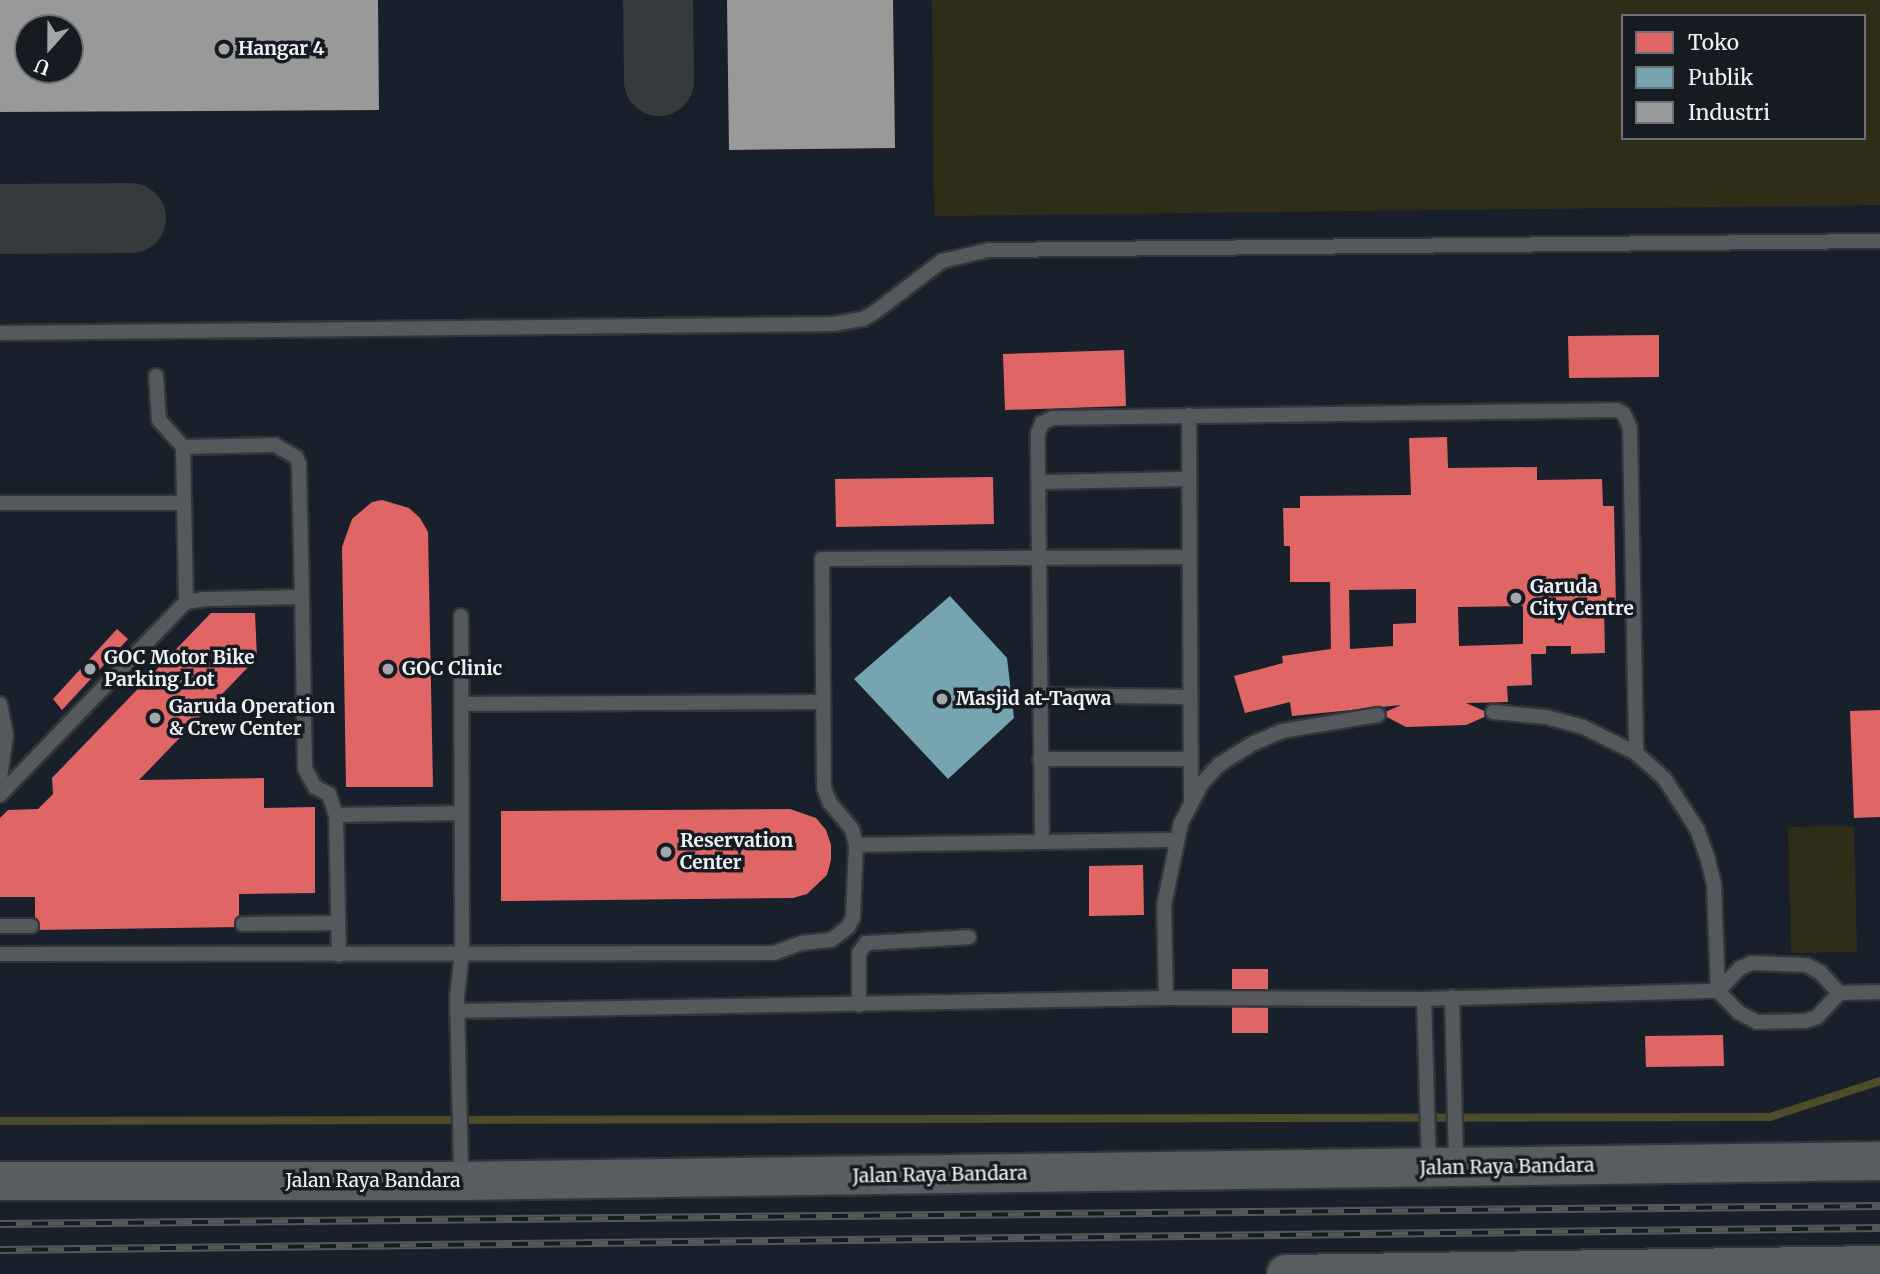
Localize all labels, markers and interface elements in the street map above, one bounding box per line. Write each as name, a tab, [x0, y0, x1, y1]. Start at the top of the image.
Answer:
north arrow	[14, 14, 84, 84]
legend	[1621, 14, 1866, 140]
text: Toko	[1688, 29, 1739, 56]
place label: Hangar 4	[238, 38, 325, 60]
marker: Hangar 4	[216, 41, 232, 57]
text: U	[31, 53, 53, 80]
text: Publik	[1688, 64, 1753, 91]
text: Industri	[1688, 99, 1770, 126]
place label: Garuda City Centre	[1530, 576, 1634, 620]
marker: Garuda City Centre	[1508, 590, 1524, 606]
place label: GOC Motor Bike Parking Lot	[104, 647, 254, 691]
place label: GOC Clinic	[402, 658, 502, 680]
marker: GOC Motor Bike Parking Lot	[82, 661, 98, 677]
marker: GOC Clinic	[380, 661, 396, 677]
place label: Masjid at-Taqwa	[956, 688, 1111, 710]
marker: Masjid at-Taqwa	[934, 691, 950, 707]
place label: Garuda Operation & Crew Center	[169, 696, 335, 740]
marker: Garuda Operation & Crew Center	[147, 710, 163, 726]
place label: Reservation Center	[680, 830, 793, 874]
marker: Reservation Center	[658, 844, 674, 860]
street label: Jalan Raya Bandara	[1419, 1154, 1595, 1180]
street label: Jalan Raya Bandara	[852, 1162, 1028, 1188]
street label: Jalan Raya Bandara	[285, 1170, 461, 1192]

